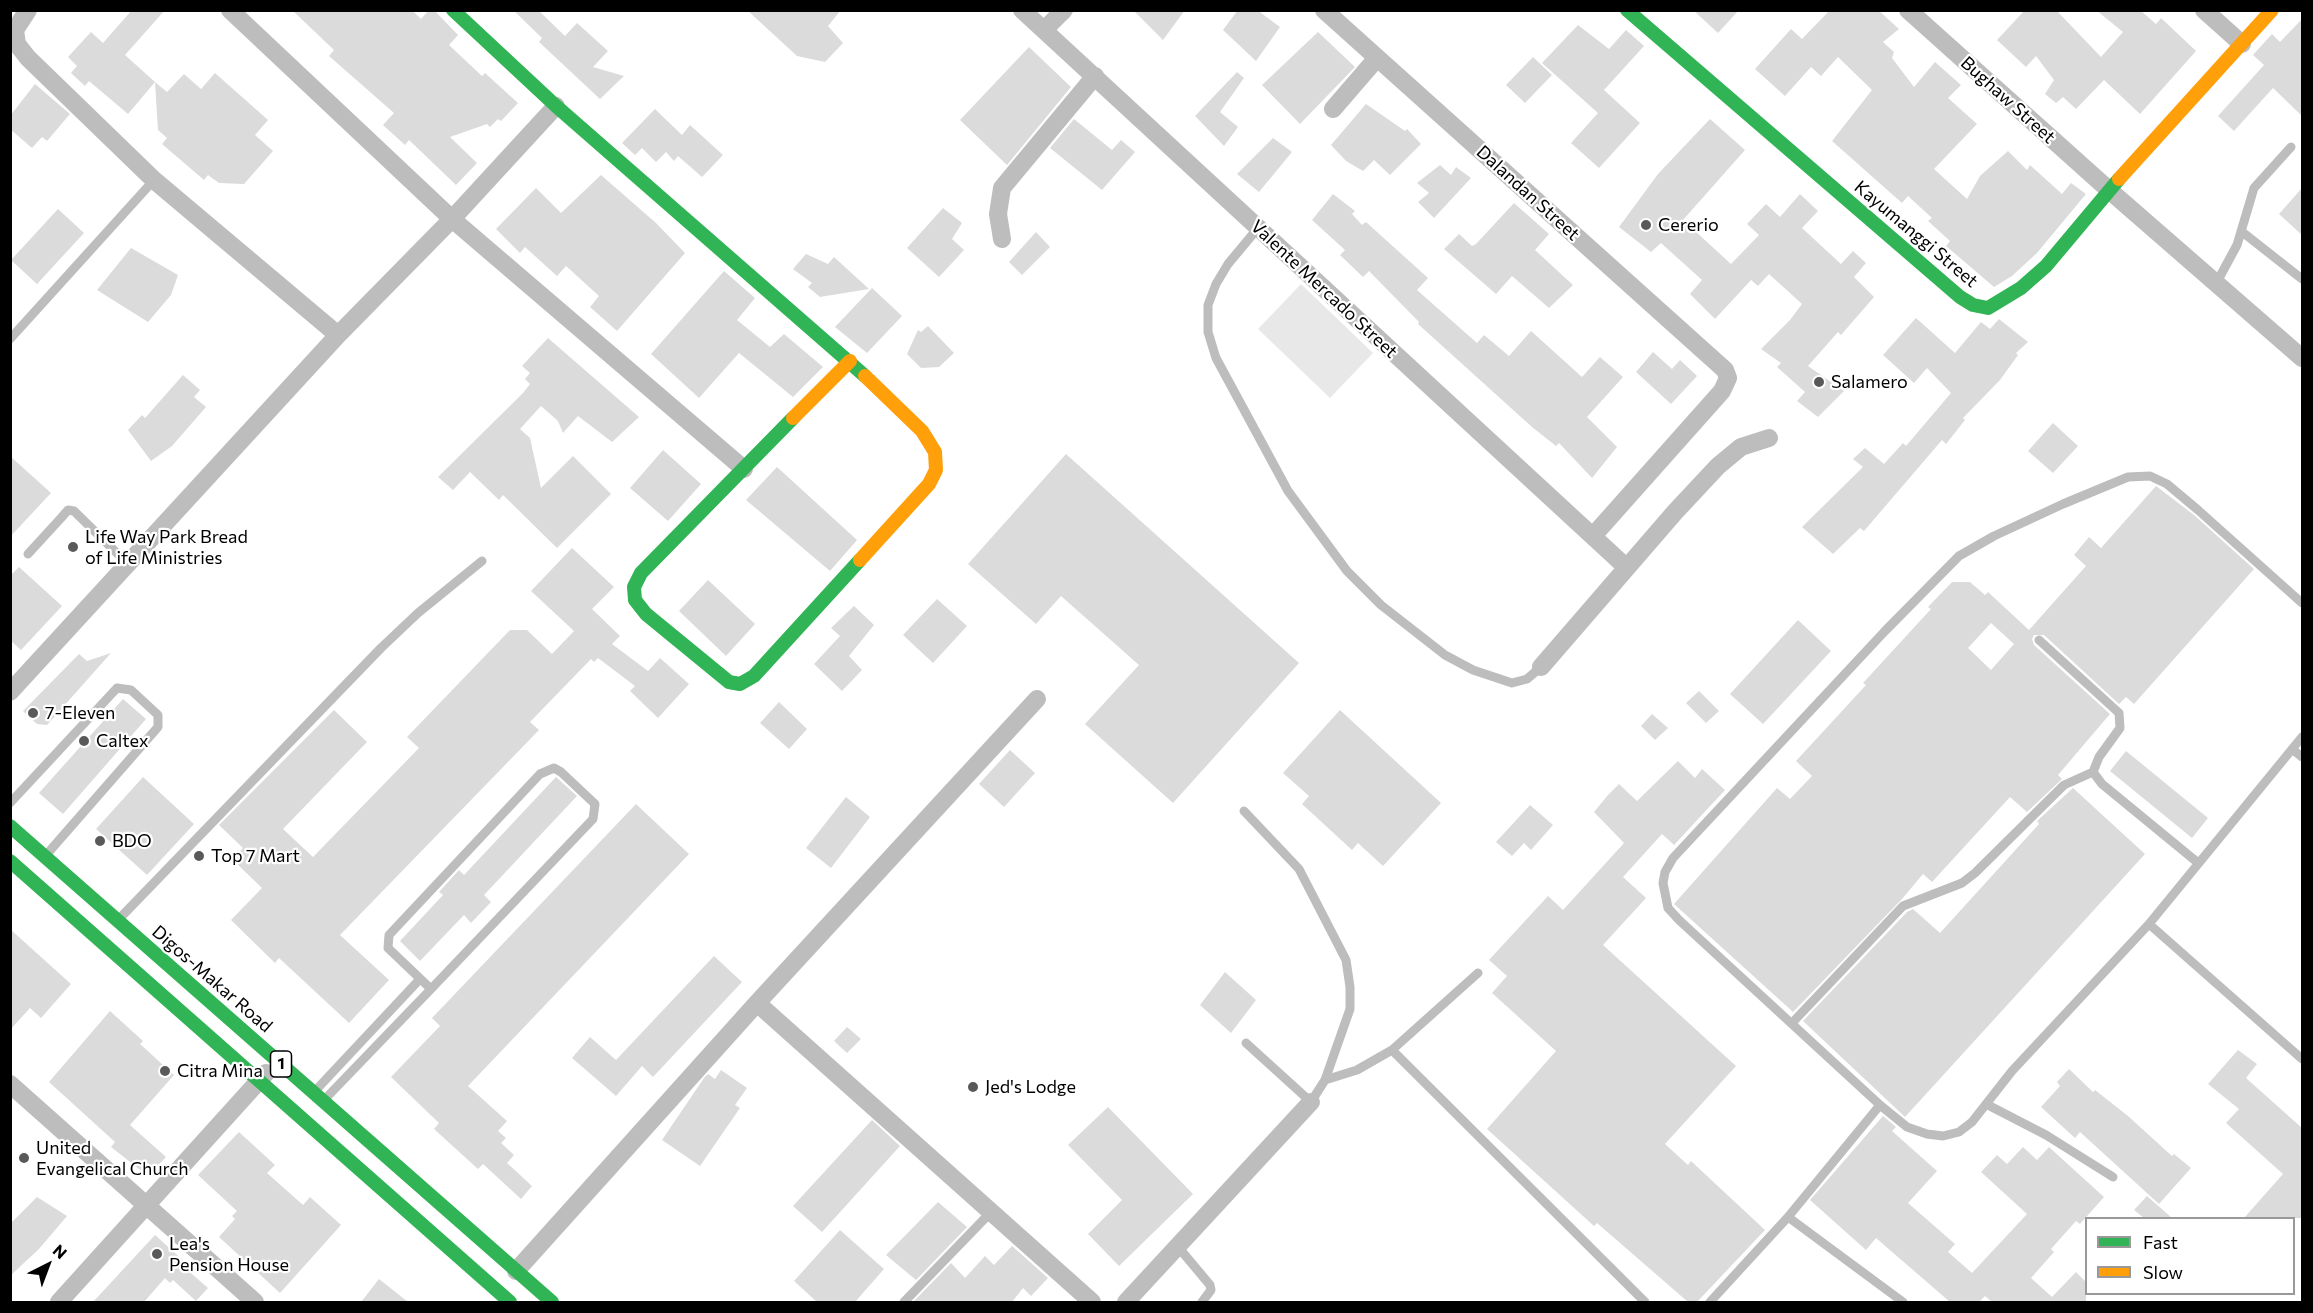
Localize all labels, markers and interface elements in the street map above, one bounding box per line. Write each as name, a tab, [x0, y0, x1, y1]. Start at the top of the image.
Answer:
street label: Bughaw Street	[1956, 52, 2060, 148]
street label: Dalandan Street	[1472, 141, 1584, 245]
street label: Kayumanggi Street	[1850, 176, 1982, 292]
place label: Cererio	[1658, 214, 1719, 236]
street label: Valente Mercado Street	[1246, 215, 1402, 363]
marker: Cererio	[1639, 218, 1653, 232]
place label: Salamero	[1831, 371, 1908, 393]
marker: Salamero	[1812, 375, 1826, 389]
place label: Life Way Park Bread of Life Ministries	[85, 526, 248, 568]
marker: Life Way Park Bread of Life Ministries	[66, 540, 80, 554]
place label: 7-Eleven	[45, 702, 115, 724]
marker: 7-Eleven	[26, 706, 40, 720]
place label: Caltex	[96, 730, 149, 752]
marker: Caltex	[77, 734, 91, 748]
place label: BDO	[112, 830, 152, 852]
marker: BDO	[93, 834, 107, 848]
place label: Top 7 Mart	[211, 845, 300, 867]
marker: Top 7 Mart	[192, 849, 206, 863]
street label: Digos-Makar Road	[148, 921, 276, 1037]
road number: 1	[270, 1051, 292, 1077]
place label: Citra Mina	[177, 1060, 263, 1082]
marker: Citra Mina	[158, 1064, 172, 1078]
place label: Jed's Lodge	[985, 1076, 1076, 1098]
marker: Jed's Lodge	[966, 1080, 980, 1094]
place label: United Evangelical Church	[36, 1137, 189, 1180]
marker: United Evangelical Church	[17, 1151, 31, 1165]
legend	[2085, 1217, 2295, 1295]
text: Fast	[2143, 1231, 2178, 1253]
place label: Lea's Pension House	[169, 1233, 289, 1276]
north arrow	[18, 1235, 78, 1295]
text: N	[50, 1240, 71, 1262]
marker: Lea's Pension House	[150, 1247, 164, 1261]
text: Slow	[2143, 1261, 2183, 1283]

